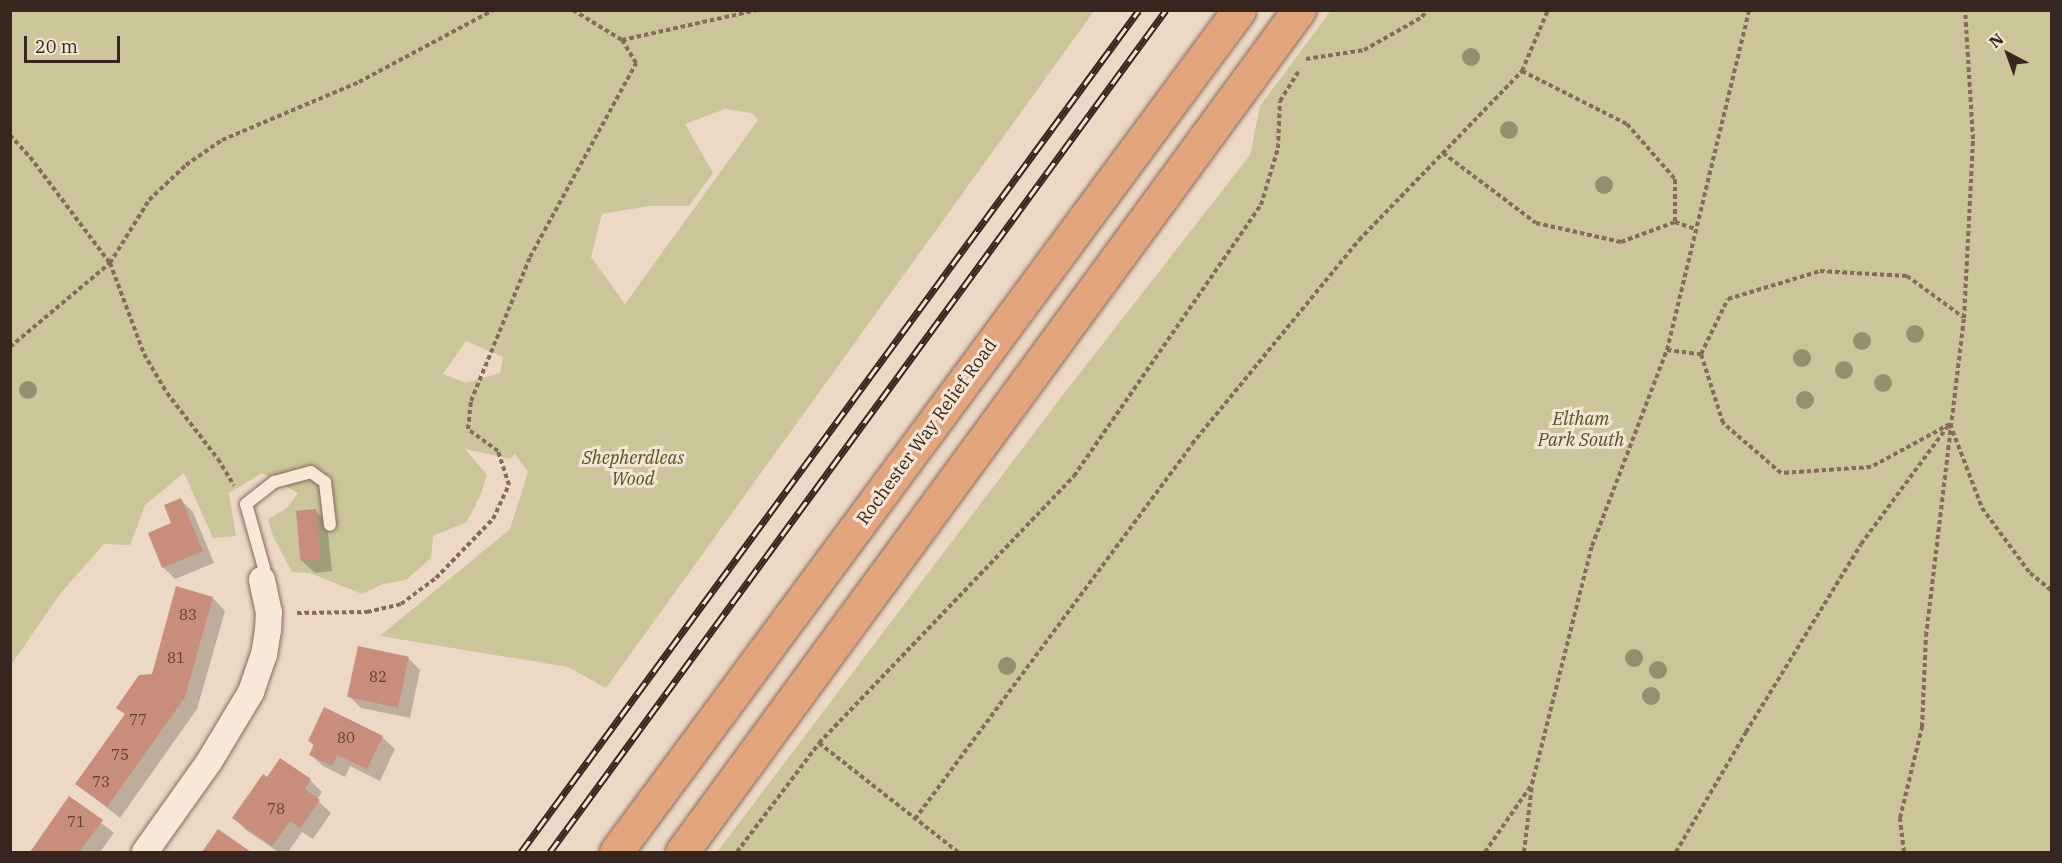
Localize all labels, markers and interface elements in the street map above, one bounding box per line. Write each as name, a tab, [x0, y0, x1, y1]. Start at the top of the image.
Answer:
scale bar	[27, 24, 123, 62]
north arrow	[1978, 24, 2038, 84]
text: N	[1985, 29, 2008, 52]
text: 20 m	[35, 35, 78, 58]
street label: Rochester Way Relief Road	[852, 335, 1002, 529]
park label: Eltham Park South	[1538, 409, 1624, 452]
park label: Shepherdleas Wood	[582, 448, 684, 490]
house number: 83	[179, 606, 197, 624]
house number: 81	[167, 649, 185, 667]
house number: 82	[369, 668, 387, 686]
house number: 77	[129, 711, 147, 729]
house number: 80	[337, 729, 355, 747]
house number: 75	[111, 746, 129, 764]
house number: 73	[92, 773, 110, 791]
house number: 78	[267, 800, 285, 818]
house number: 71	[67, 813, 85, 831]

